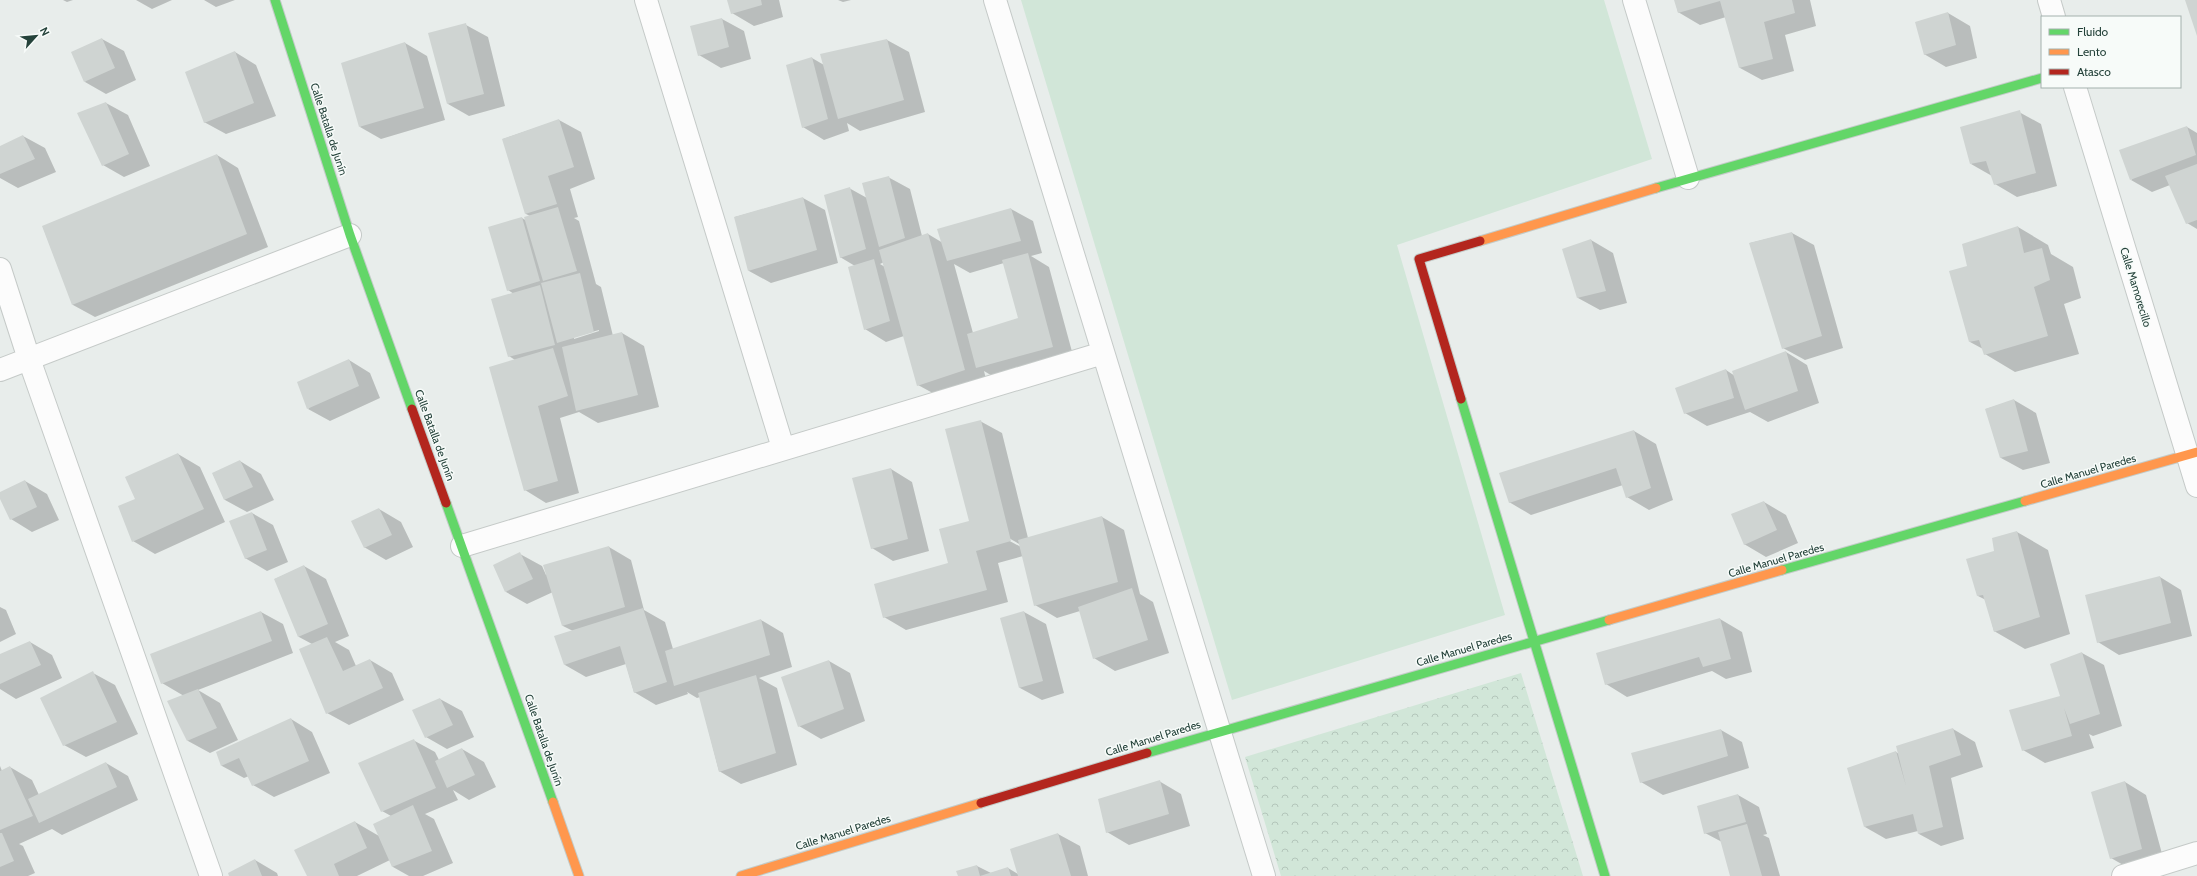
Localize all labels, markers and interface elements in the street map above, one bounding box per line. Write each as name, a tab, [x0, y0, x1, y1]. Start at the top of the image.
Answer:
north arrow	[16, 16, 56, 56]
legend	[2041, 16, 2181, 88]
text: Fluido	[2077, 24, 2109, 39]
text: N	[37, 25, 53, 38]
text: Lento	[2077, 44, 2107, 59]
text: Atasco	[2077, 64, 2111, 79]
street label: Calle Batalla de Junín	[307, 81, 351, 177]
street label: Calle Mamorecillo	[2117, 245, 2155, 329]
street label: Calle Batalla de Junín	[412, 387, 458, 483]
street label: Calle Manuel Paredes	[2039, 451, 2138, 491]
street label: Calle Manuel Paredes	[1727, 540, 1826, 580]
street label: Calle Manuel Paredes	[1415, 629, 1514, 669]
street label: Calle Batalla de Junín	[522, 692, 566, 788]
street label: Calle Manuel Paredes	[1104, 717, 1203, 759]
street label: Calle Manuel Paredes	[794, 811, 893, 853]

